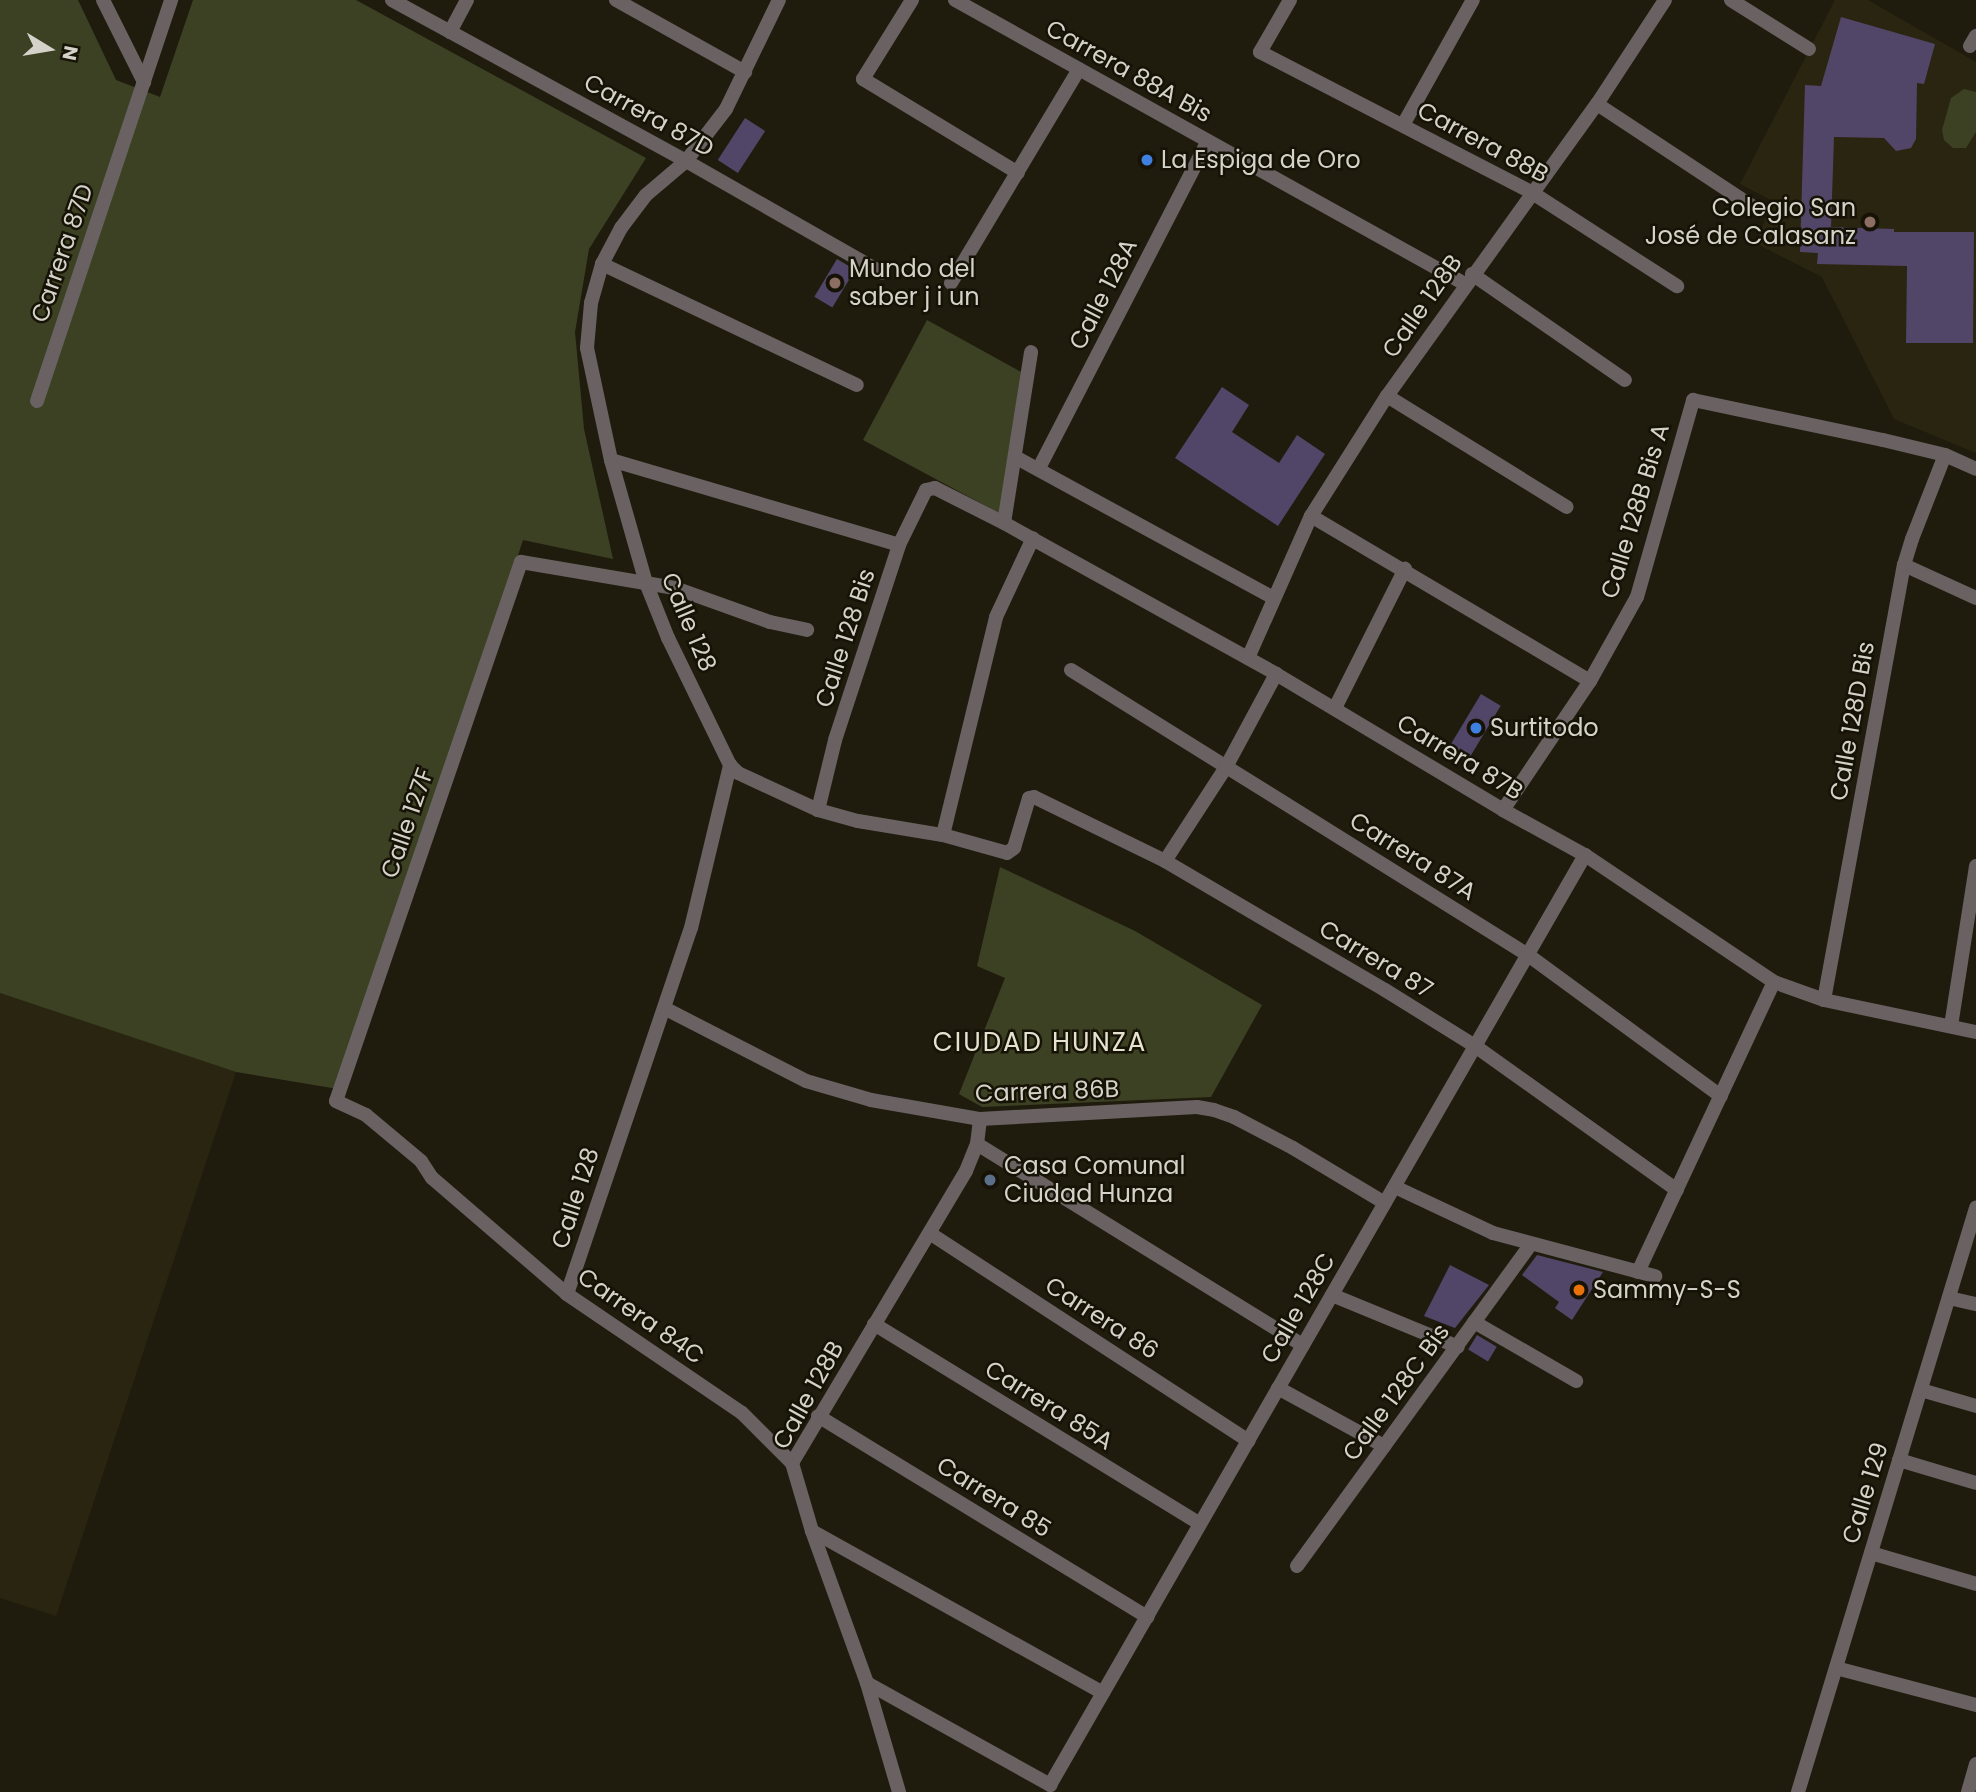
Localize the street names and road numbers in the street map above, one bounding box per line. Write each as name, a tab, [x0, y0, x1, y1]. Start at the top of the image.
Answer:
street label: Carrera 88A Bis	[1041, 14, 1217, 128]
street label: Carrera 87D	[579, 67, 719, 163]
street label: Carrera 88B	[1413, 95, 1553, 189]
street label: Carrera 87D	[25, 180, 99, 326]
street label: Calle 128A	[1063, 234, 1143, 354]
street label: Calle 128B	[1376, 249, 1468, 363]
street label: Calle 128B Bis A	[1595, 420, 1675, 602]
street label: Calle 128 Bis	[809, 565, 881, 711]
street label: Calle 128	[655, 568, 723, 676]
street label: Calle 128D Bis	[1824, 639, 1880, 803]
street label: Carrera 87B	[1392, 708, 1528, 806]
street label: Calle 127F	[375, 764, 439, 882]
street label: Carrera 87A	[1345, 806, 1481, 906]
street label: Carrera 87	[1314, 914, 1438, 1004]
street label: Carrera 86B	[974, 1074, 1120, 1108]
street label: Calle 128	[545, 1144, 605, 1252]
street label: Calle 128C	[1255, 1248, 1341, 1368]
street label: Carrera 84C	[572, 1262, 710, 1370]
street label: Carrera 86	[1040, 1271, 1164, 1365]
street label: Calle 128C Bis	[1337, 1318, 1455, 1466]
street label: Calle 128B	[767, 1336, 849, 1454]
street label: Carrera 85A	[980, 1354, 1118, 1456]
street label: Calle 129	[1836, 1439, 1894, 1547]
street label: Carrera 85	[932, 1451, 1056, 1543]

